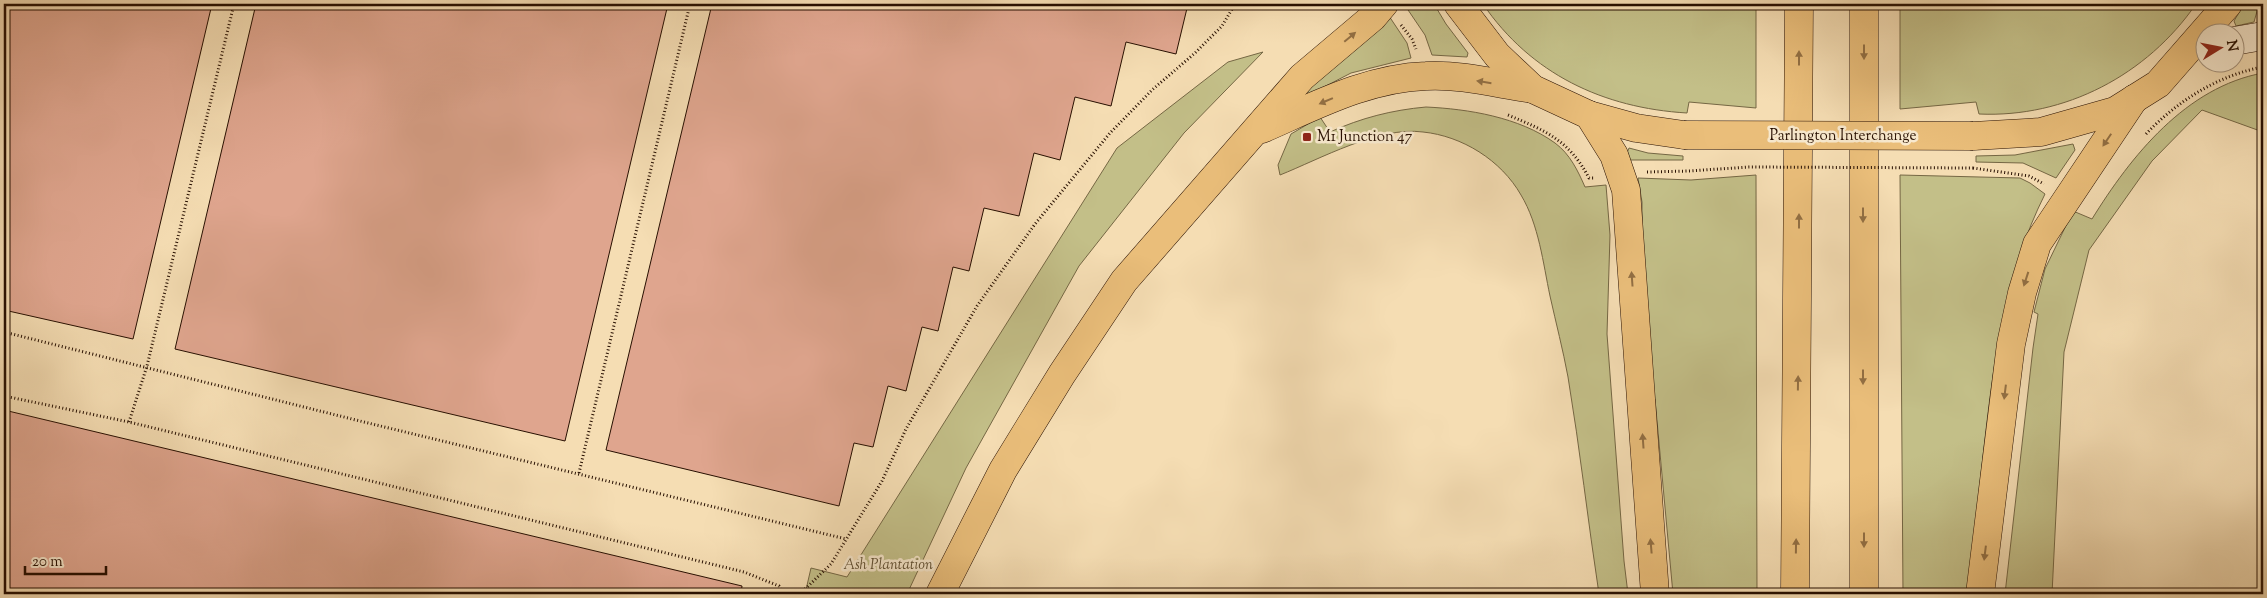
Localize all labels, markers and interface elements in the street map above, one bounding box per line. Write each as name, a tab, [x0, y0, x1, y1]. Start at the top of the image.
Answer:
north arrow	[2194, 22, 2244, 72]
one-way arrow	[1343, 31, 1356, 42]
text: N	[2220, 39, 2242, 53]
one-way arrow	[1860, 45, 1868, 61]
one-way arrow	[1795, 50, 1803, 66]
one-way arrow	[1476, 77, 1492, 85]
one-way arrow	[1319, 97, 1333, 105]
street label: Parlington Interchange	[1769, 126, 1917, 147]
place label: M1 Junction 47	[1317, 127, 1413, 148]
marker: M1 Junction 47	[1301, 131, 1313, 143]
one-way arrow	[2102, 133, 2111, 146]
one-way arrow	[1859, 207, 1867, 223]
one-way arrow	[1795, 212, 1803, 228]
one-way arrow	[1628, 271, 1636, 287]
one-way arrow	[2022, 272, 2029, 287]
one-way arrow	[1859, 370, 1867, 386]
one-way arrow	[1794, 375, 1802, 391]
one-way arrow	[2001, 384, 2009, 400]
one-way arrow	[1638, 433, 1646, 449]
one-way arrow	[1860, 532, 1868, 548]
one-way arrow	[1646, 537, 1654, 553]
one-way arrow	[1792, 537, 1800, 553]
scale bar	[25, 543, 106, 575]
one-way arrow	[1981, 545, 1989, 561]
text: 20 m	[32, 552, 63, 573]
park label: Ash Plantation	[843, 555, 933, 576]

